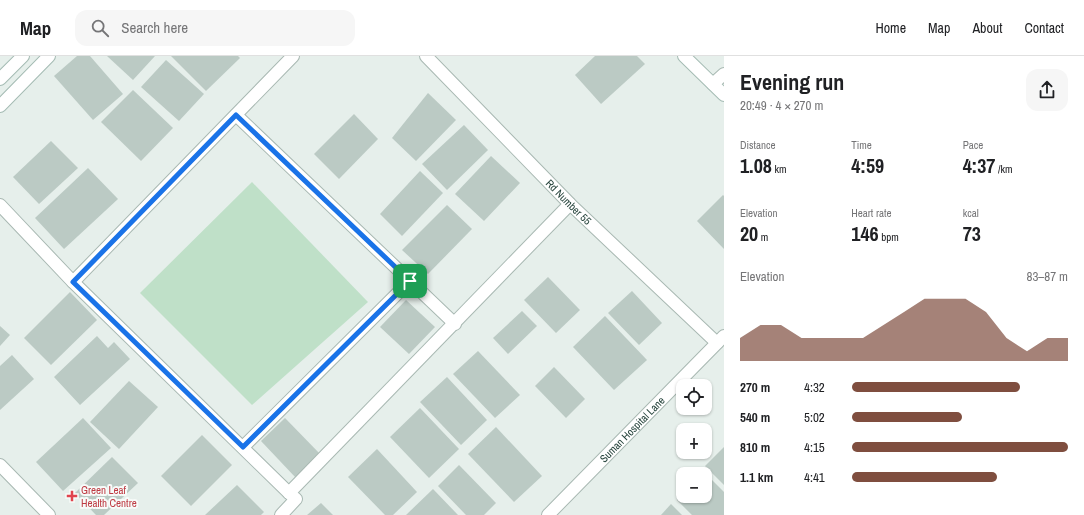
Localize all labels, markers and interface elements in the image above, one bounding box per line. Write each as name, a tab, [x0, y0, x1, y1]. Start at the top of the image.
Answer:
search box	[75, 10, 355, 46]
text: Map	[20, 15, 51, 41]
icon: search	[89, 17, 111, 39]
text: Search here	[121, 17, 188, 38]
text: Home	[875, 19, 906, 37]
text: Map	[928, 19, 950, 37]
text: About	[972, 19, 1002, 37]
text: Contact	[1024, 19, 1064, 37]
text: Evening run	[740, 67, 844, 97]
button: share	[1026, 69, 1068, 111]
text: 20:49 · 4 × 270 m	[740, 97, 823, 114]
text: Distance	[740, 138, 776, 152]
text: Time	[851, 138, 872, 152]
text: Pace	[963, 138, 983, 152]
text: 1.08	[740, 152, 772, 179]
text: 4:59	[851, 152, 884, 179]
text: 4:37	[963, 152, 995, 179]
text: km	[772, 162, 786, 176]
text: /km	[995, 162, 1013, 176]
street label: Rd Number 55	[543, 176, 594, 228]
text: Elevation	[740, 206, 778, 220]
text: Heart rate	[851, 206, 891, 220]
text: kcal	[963, 206, 979, 220]
text: 20	[740, 220, 758, 247]
text: 146	[851, 220, 879, 247]
text: 73	[963, 220, 981, 247]
text: m	[758, 230, 768, 244]
text: bpm	[879, 230, 899, 244]
pin	[393, 264, 427, 298]
text: Elevation	[740, 268, 784, 285]
text: 83–87 m	[1027, 268, 1068, 285]
icon: arrive	[399, 270, 421, 292]
map controls	[676, 379, 712, 503]
button: locate	[676, 379, 712, 415]
text: 270 m	[740, 379, 770, 396]
text: 4:32	[804, 379, 825, 396]
street label: Suman Hospital Lane	[597, 394, 668, 465]
text: 540 m	[740, 409, 770, 426]
text: 5:02	[804, 409, 825, 426]
button: +	[676, 423, 712, 459]
text: 810 m	[740, 439, 770, 456]
text: 4:15	[804, 439, 825, 456]
button: −	[676, 467, 712, 503]
text: 1.1 km	[740, 469, 773, 486]
text: 4:41	[804, 469, 825, 486]
place label: Green Leaf Health Centre	[81, 483, 137, 510]
marker: Green Leaf Health Centre	[66, 490, 78, 502]

